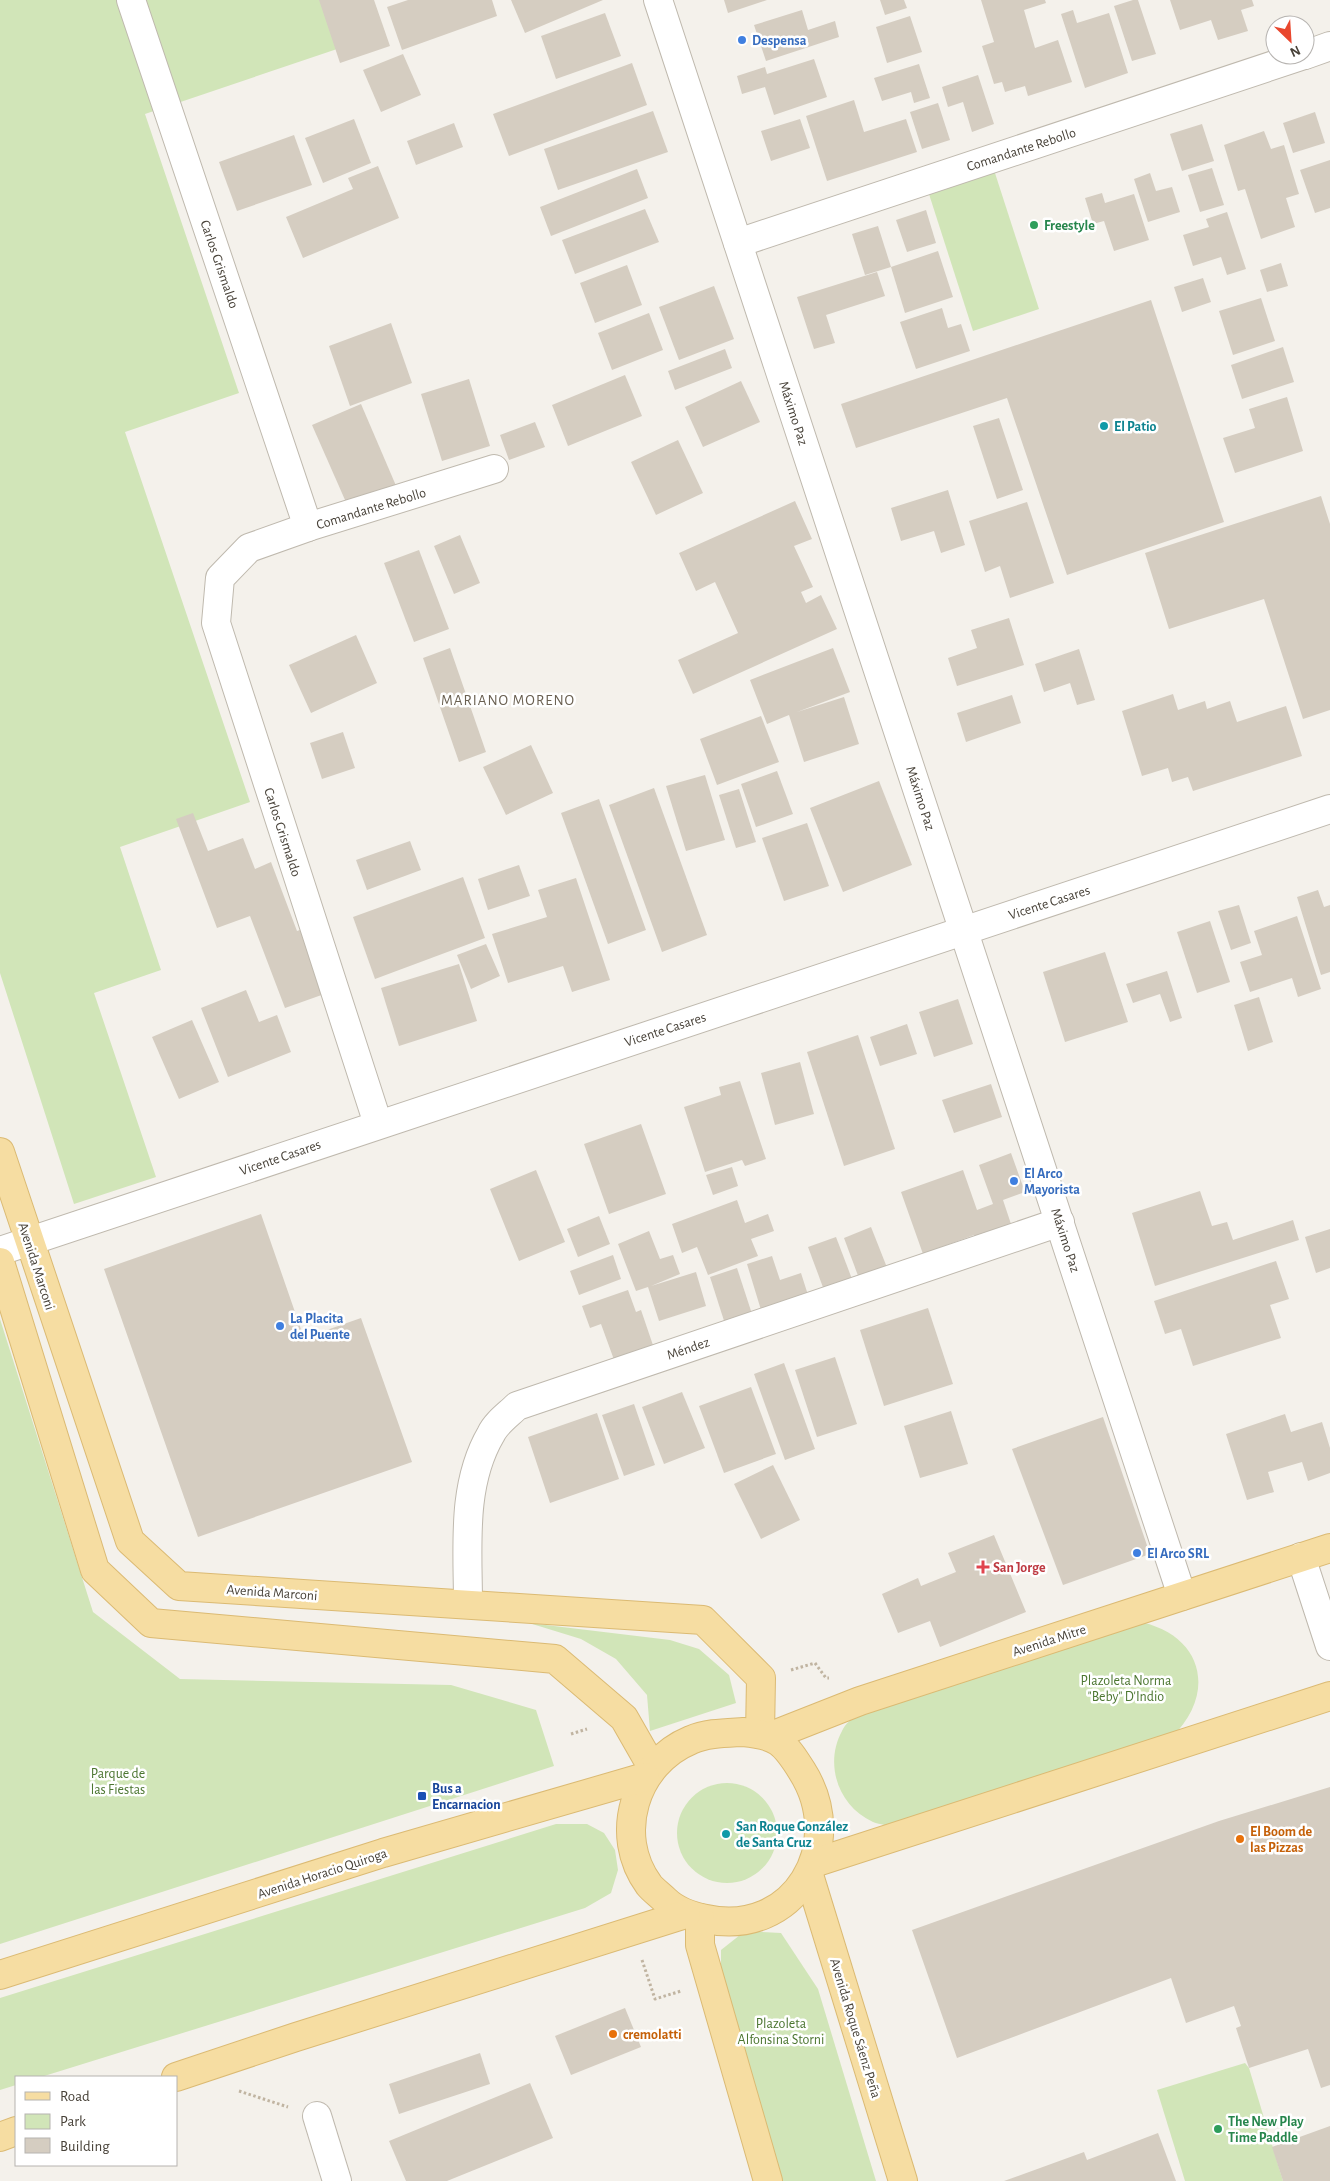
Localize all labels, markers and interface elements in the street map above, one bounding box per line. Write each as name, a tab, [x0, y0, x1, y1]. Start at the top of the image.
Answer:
north arrow	[1265, 15, 1315, 65]
marker: Despensa	[736, 34, 748, 46]
place label: Despensa	[752, 34, 807, 48]
text: N	[1288, 42, 1302, 59]
street label: Comandante Rebollo	[965, 126, 1078, 174]
street label: Carlos Grismaldo	[197, 218, 241, 310]
marker: Freestyle	[1028, 219, 1040, 231]
place label: Freestyle	[1044, 219, 1095, 233]
street label: Máximo Paz	[776, 380, 810, 447]
marker: El Patio	[1098, 420, 1110, 432]
place label: El Patio	[1114, 420, 1157, 434]
street label: Comandante Rebollo	[315, 486, 428, 532]
district label: MARIANO MORENO	[441, 693, 575, 708]
street label: Máximo Paz	[903, 765, 937, 832]
street label: Carlos Grismaldo	[261, 786, 303, 879]
street label: Vicente Casares	[1007, 883, 1092, 923]
street label: Vicente Casares	[623, 1010, 708, 1050]
street label: Vicente Casares	[238, 1138, 323, 1178]
place label: El Arco Mayorista	[1024, 1167, 1080, 1197]
marker: El Arco Mayorista	[1008, 1175, 1020, 1187]
street label: Máximo Paz	[1048, 1207, 1082, 1274]
street label: Avenida Marconi	[15, 1221, 57, 1312]
place label: La Placita del Puente	[290, 1312, 350, 1342]
marker: La Placita del Puente	[274, 1320, 286, 1332]
street label: Méndez	[665, 1335, 712, 1363]
marker: El Arco SRL	[1131, 1547, 1143, 1559]
place label: El Arco SRL	[1147, 1547, 1210, 1561]
marker: San Jorge	[977, 1561, 989, 1573]
place label: San Jorge	[993, 1561, 1046, 1575]
street label: Avenida Marconi	[226, 1583, 318, 1603]
street label: Avenida Mitre	[1011, 1622, 1088, 1659]
park label: Plazoleta Norma "Beby" D'Indio	[1080, 1674, 1172, 1704]
park label: Parque de las Fiestas	[91, 1767, 145, 1797]
place label: Bus a Encarnacion	[432, 1782, 501, 1812]
marker: Bus a Encarnacion	[416, 1790, 428, 1802]
place label: San Roque González de Santa Cruz	[736, 1820, 848, 1850]
place label: El Boom de las Pizzas	[1250, 1825, 1313, 1855]
marker: San Roque González de Santa Cruz	[720, 1828, 732, 1840]
marker: El Boom de las Pizzas	[1234, 1833, 1246, 1845]
street label: Avenida Horacio Quiroga	[256, 1846, 389, 1902]
street label: Avenida Roque Sáenz Peña	[827, 1957, 883, 2100]
park label: Plazoleta Alfonsina Storni	[738, 2017, 824, 2047]
marker: cremolatti	[607, 2028, 619, 2040]
place label: cremolatti	[623, 2028, 682, 2042]
legend	[15, 2076, 178, 2166]
text: Road	[60, 2089, 90, 2104]
text: Park	[60, 2114, 86, 2129]
place label: The New Play Time Paddle	[1228, 2115, 1304, 2145]
marker: The New Play Time Paddle	[1212, 2123, 1224, 2135]
text: Building	[60, 2139, 110, 2154]

